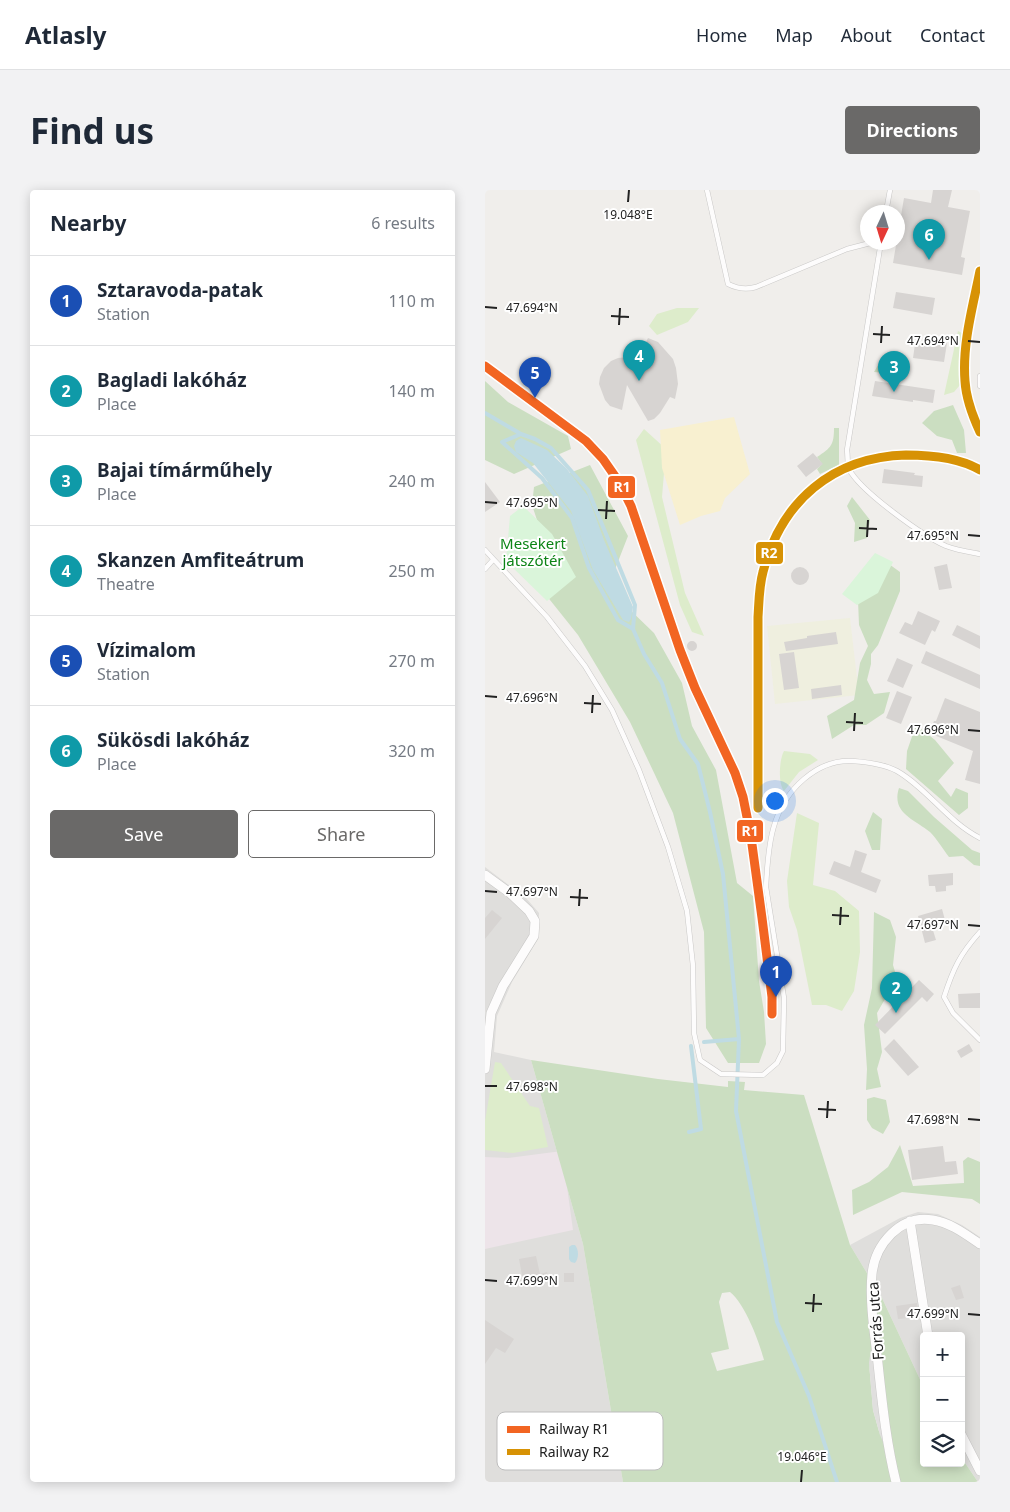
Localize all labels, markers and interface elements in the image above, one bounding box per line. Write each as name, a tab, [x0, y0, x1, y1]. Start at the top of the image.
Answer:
text: Atlasly	[25, 18, 106, 51]
text: Home	[696, 23, 747, 47]
text: Map	[775, 23, 813, 47]
text: About	[841, 23, 892, 47]
text: Contact	[920, 23, 985, 47]
button: Directions	[845, 106, 980, 154]
text: Find us	[30, 107, 154, 154]
north arrow	[860, 205, 905, 250]
text: 19.048°E	[603, 206, 653, 223]
text: Nearby	[50, 209, 126, 237]
text: 6 results	[371, 212, 435, 234]
pin: 6	[913, 219, 945, 260]
text: Sztaravoda-patak	[97, 277, 263, 303]
text: 1	[61, 290, 71, 312]
text: 110 m	[388, 290, 435, 312]
text: 47.694°N	[506, 299, 558, 316]
text: Station	[97, 303, 150, 325]
text: 47.694°N	[907, 332, 959, 349]
pin: 4	[623, 340, 655, 381]
pin: 3	[878, 351, 910, 392]
pin: 5	[519, 357, 551, 398]
text: Bagladi lakóház	[97, 367, 247, 393]
text: 2	[61, 380, 71, 402]
text: 140 m	[388, 380, 435, 402]
text: Place	[97, 393, 137, 415]
text: Bajai tímárműhely	[97, 457, 272, 483]
text: 3	[61, 470, 71, 492]
text: 240 m	[388, 470, 435, 492]
line badge: R1	[607, 475, 636, 499]
text: R1	[613, 477, 631, 496]
text: Place	[97, 483, 137, 505]
text: 47.695°N	[506, 494, 558, 511]
text: 47.695°N	[907, 527, 959, 544]
park label: Mesekert játszótér	[500, 533, 566, 570]
line badge: R2	[755, 541, 784, 565]
text: R2	[760, 543, 778, 562]
text: Skanzen Amfiteátrum	[97, 547, 304, 573]
text: 4	[61, 560, 71, 582]
text: 250 m	[388, 560, 435, 582]
text: Theatre	[97, 573, 155, 595]
text: Vízimalom	[97, 637, 196, 663]
text: 5	[61, 650, 71, 672]
text: 270 m	[388, 650, 435, 672]
text: Station	[97, 663, 150, 685]
text: 47.696°N	[506, 689, 558, 706]
text: 47.696°N	[907, 721, 959, 738]
text: Sükösdi lakóház	[97, 727, 249, 753]
text: 6	[61, 740, 71, 762]
text: 320 m	[388, 740, 435, 762]
text: Place	[97, 753, 137, 775]
your location	[762, 788, 788, 814]
button: Save	[50, 810, 238, 858]
button: Share	[248, 810, 435, 858]
line badge: R1	[736, 819, 764, 843]
text: R1	[741, 821, 759, 840]
text: 47.697°N	[506, 883, 558, 900]
text: 47.697°N	[907, 916, 959, 933]
pin: 1	[760, 956, 792, 997]
pin: 2	[880, 972, 912, 1013]
text: 47.698°N	[506, 1078, 558, 1095]
text: 47.698°N	[907, 1111, 959, 1128]
text: 47.699°N	[506, 1272, 558, 1289]
street label: Forrás utca	[862, 1281, 888, 1361]
text: 47.699°N	[907, 1305, 959, 1322]
map controls	[920, 1332, 965, 1467]
button: +	[920, 1332, 965, 1377]
button: −	[920, 1377, 965, 1422]
legend	[497, 1412, 663, 1470]
text: Railway R1	[539, 1419, 609, 1438]
button: layers	[920, 1422, 965, 1467]
text: Railway R2	[539, 1442, 609, 1461]
text: 19.046°E	[777, 1448, 827, 1465]

